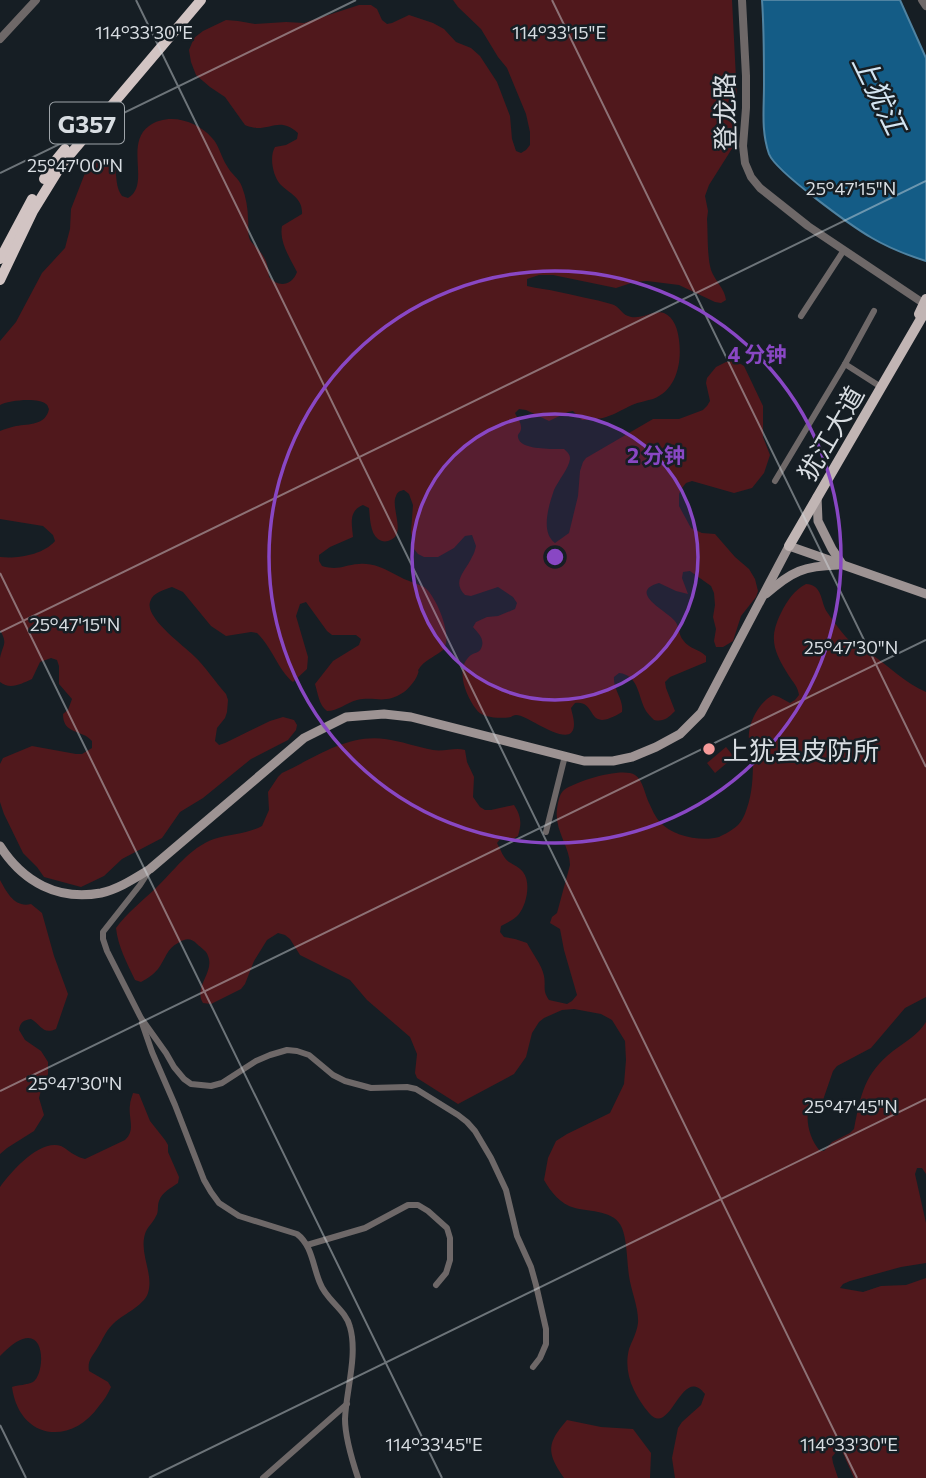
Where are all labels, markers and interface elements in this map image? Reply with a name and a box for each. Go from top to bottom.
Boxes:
text: 114°33'30"E [95,21,193,43]
text: 114°33'15"E [512,21,606,43]
water label: 上犹江 [846,49,915,142]
street label: 登龙路 [708,73,740,151]
road number: G357 [50,103,124,144]
text: 25°47'00"N [27,154,123,176]
text: 25°47'15"N [806,177,896,199]
text: 4 分钟 [728,341,786,366]
street label: 犹江大道 [791,380,869,486]
text: 2 分钟 [627,442,685,467]
centre of rings [543,545,567,569]
text: 25°47'15"N [30,613,120,635]
text: 25°47'30"N [804,636,898,658]
place label: 上犹县皮防所 [723,734,879,765]
marker: 上犹县皮防所 [701,741,717,757]
text: 25°47'30"N [28,1072,122,1094]
text: 25°47'45"N [804,1095,898,1117]
text: 114°33'45"E [385,1433,483,1455]
text: 114°33'30"E [800,1433,898,1455]

